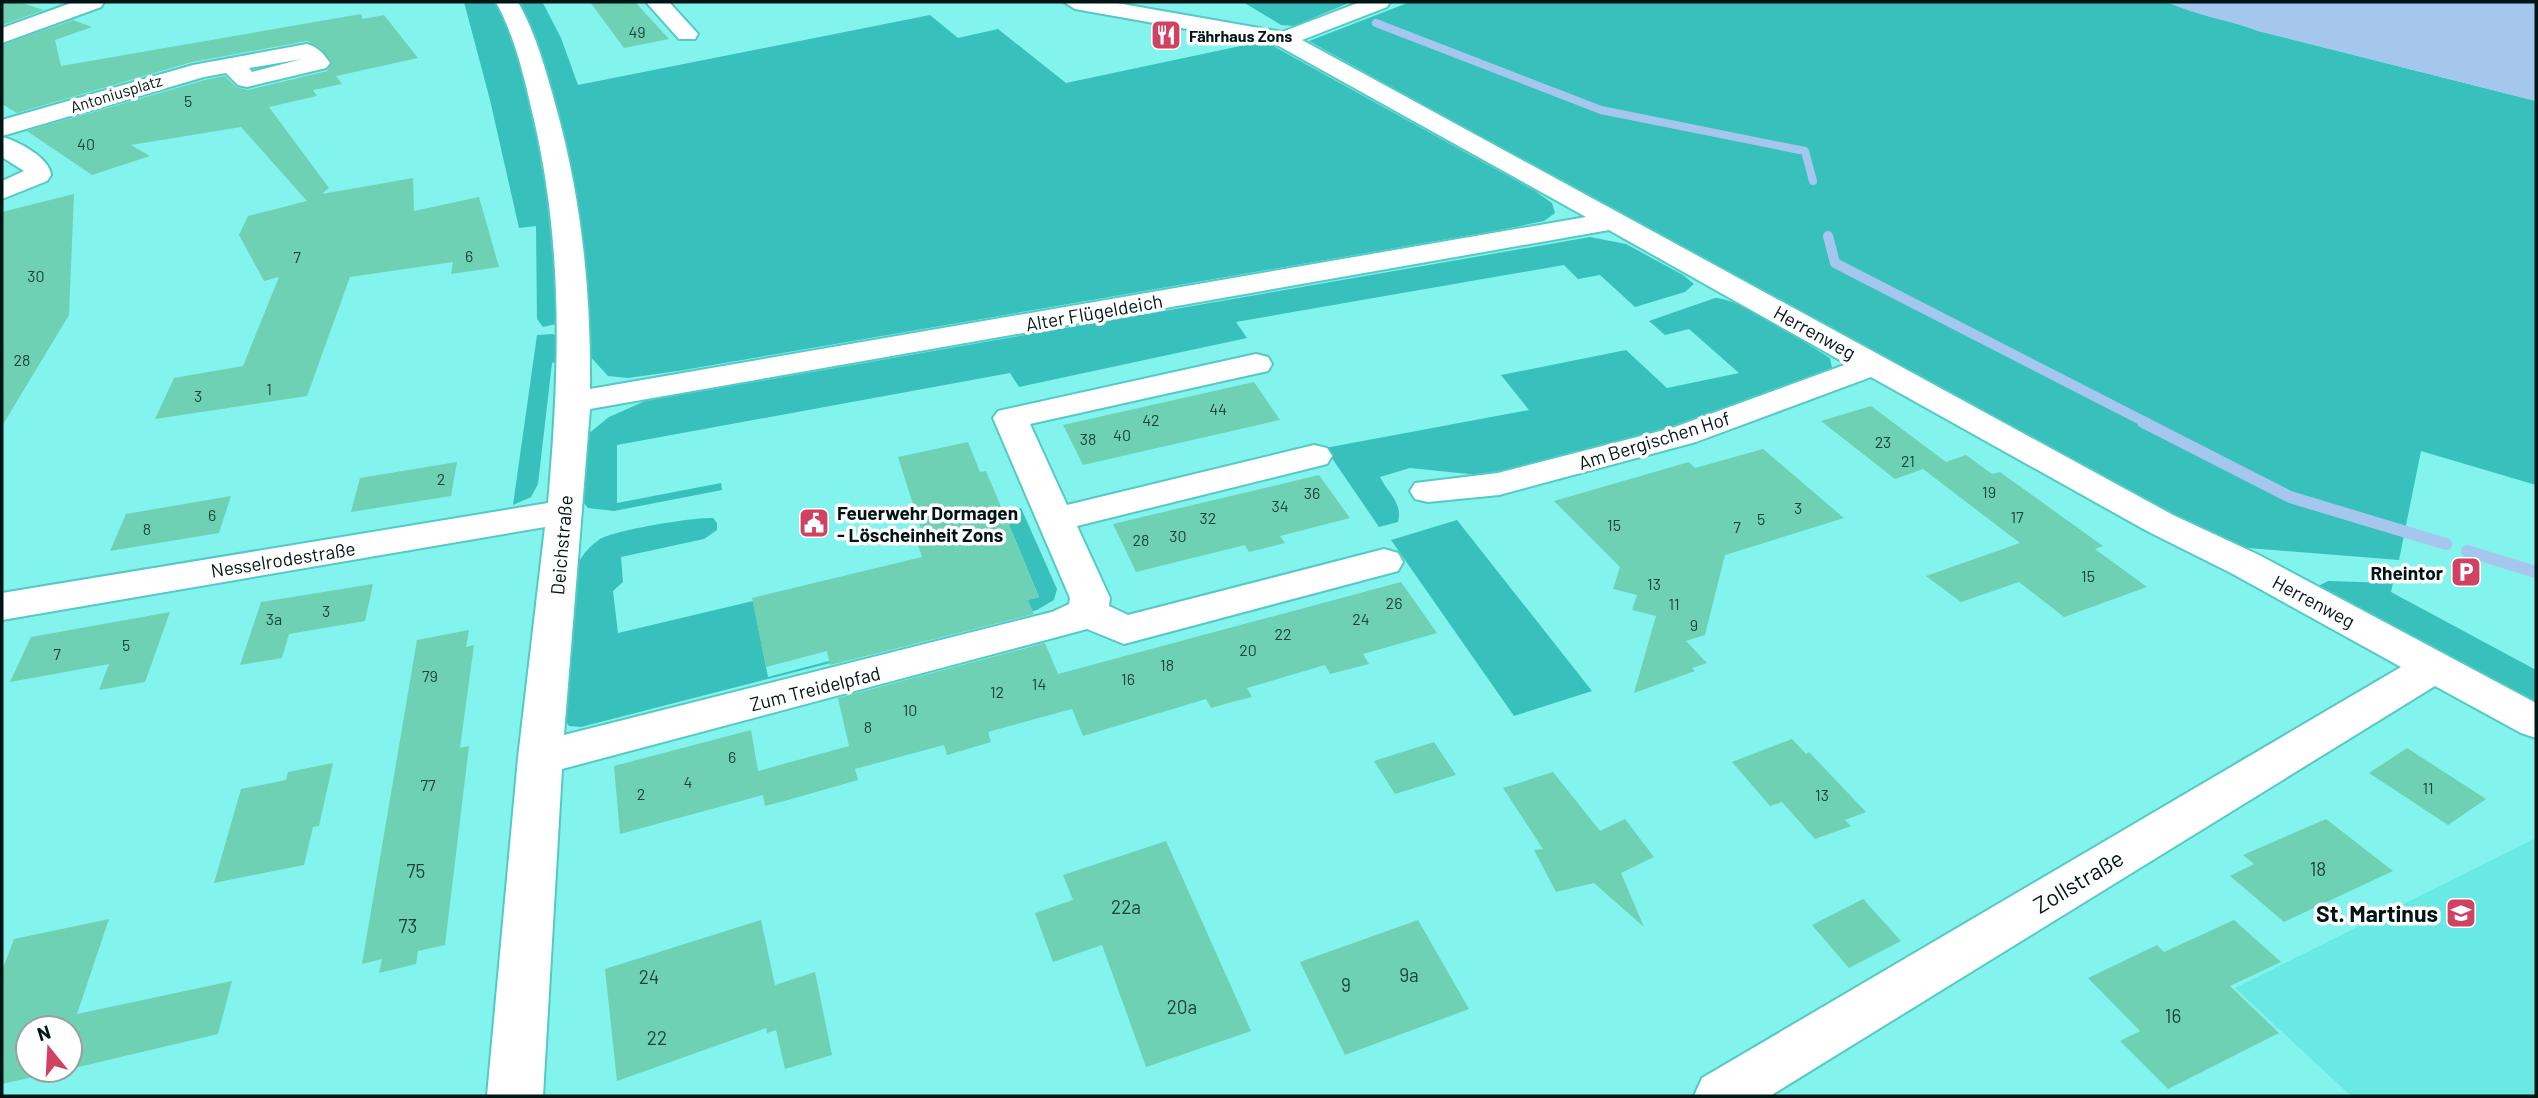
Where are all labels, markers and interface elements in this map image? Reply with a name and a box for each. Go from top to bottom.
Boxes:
restaurant icon: Fährhaus Zons [1149,18,1183,52]
house number: 49 [628,22,646,41]
place label: Fährhaus Zons [1189,26,1292,45]
street label: Antoniusplatz [68,70,164,116]
house number: 5 [184,91,192,110]
house number: 40 [77,134,95,153]
house number: 6 [465,246,473,265]
house number: 7 [293,247,301,266]
house number: 30 [27,266,45,285]
street label: Alter Flügeldeich [1024,289,1164,335]
street label: Herrenweg [1770,300,1860,364]
house number: 28 [14,350,30,369]
house number: 1 [266,379,272,398]
house number: 3 [194,386,202,405]
house number: 44 [1209,399,1227,418]
street label: Am Bergischen Hof [1575,406,1733,474]
house number: 42 [1142,410,1160,429]
house number: 40 [1113,425,1131,444]
house number: 38 [1080,429,1096,448]
house number: 23 [1875,432,1891,451]
house number: 21 [1901,451,1915,470]
house number: 2 [437,469,445,488]
house number: 19 [1982,482,1996,501]
house number: 36 [1304,483,1320,502]
street label: Deichstraße [545,494,577,596]
house number: 34 [1271,496,1289,515]
house number: 3 [1794,498,1802,517]
place label: Feuerwehr Dormagen - Löscheinheit Zons [837,501,1018,546]
house number: 6 [208,505,216,524]
public building icon: Feuerwehr Dormagen - Löscheinheit Zons [797,506,831,540]
house number: 17 [2010,507,2024,526]
house number: 32 [1200,508,1216,527]
house number: 5 [1757,509,1765,528]
house number: 15 [1607,515,1621,534]
house number: 7 [1733,517,1741,536]
house number: 8 [143,519,151,538]
house number: 30 [1169,526,1187,545]
house number: 28 [1133,530,1149,549]
street label: Nesselrodestraße [209,536,357,582]
parking icon: Rheintor [2449,555,2483,589]
place label: Rheintor [2370,561,2444,584]
house number: 15 [2081,566,2095,585]
street label: Herrenweg [2269,570,2359,632]
house number: 13 [1647,574,1661,593]
house number: 26 [1386,593,1402,612]
house number: 11 [1668,594,1680,613]
house number: 3 [322,601,330,620]
house number: 3a [266,609,282,628]
house number: 24 [1352,609,1370,628]
house number: 9 [1690,615,1698,634]
house number: 22 [1274,624,1292,643]
house number: 5 [122,635,130,654]
house number: 20 [1239,640,1257,659]
house number: 7 [53,644,61,663]
house number: 18 [1160,655,1174,674]
street label: Zum Treidelpfad [747,661,883,715]
house number: 79 [422,666,438,685]
house number: 16 [1121,669,1135,688]
house number: 14 [1032,674,1046,693]
house number: 12 [990,682,1004,701]
house number: 10 [903,700,917,719]
house number: 8 [864,717,872,736]
house number: 6 [728,747,736,766]
house number: 4 [684,772,692,791]
house number: 77 [420,775,436,794]
house number: 11 [2422,778,2434,797]
house number: 2 [637,784,645,803]
house number: 13 [1815,785,1829,804]
street label: Zollstraße [2028,843,2128,919]
house number: 18 [2310,857,2326,880]
house number: 75 [407,859,425,882]
house number: 22a [1111,895,1141,918]
school or university icon: St. Martinus [2444,896,2478,930]
place label: St. Martinus [2316,899,2438,927]
house number: 73 [399,914,417,937]
house number: 9a [1399,963,1419,986]
house number: 24 [639,965,659,988]
house number: 9 [1341,973,1351,996]
house number: 20a [1167,995,1197,1018]
house number: 16 [2165,1004,2181,1027]
north arrow [14,1014,84,1084]
text: N [34,1019,53,1045]
house number: 22 [647,1026,667,1049]

